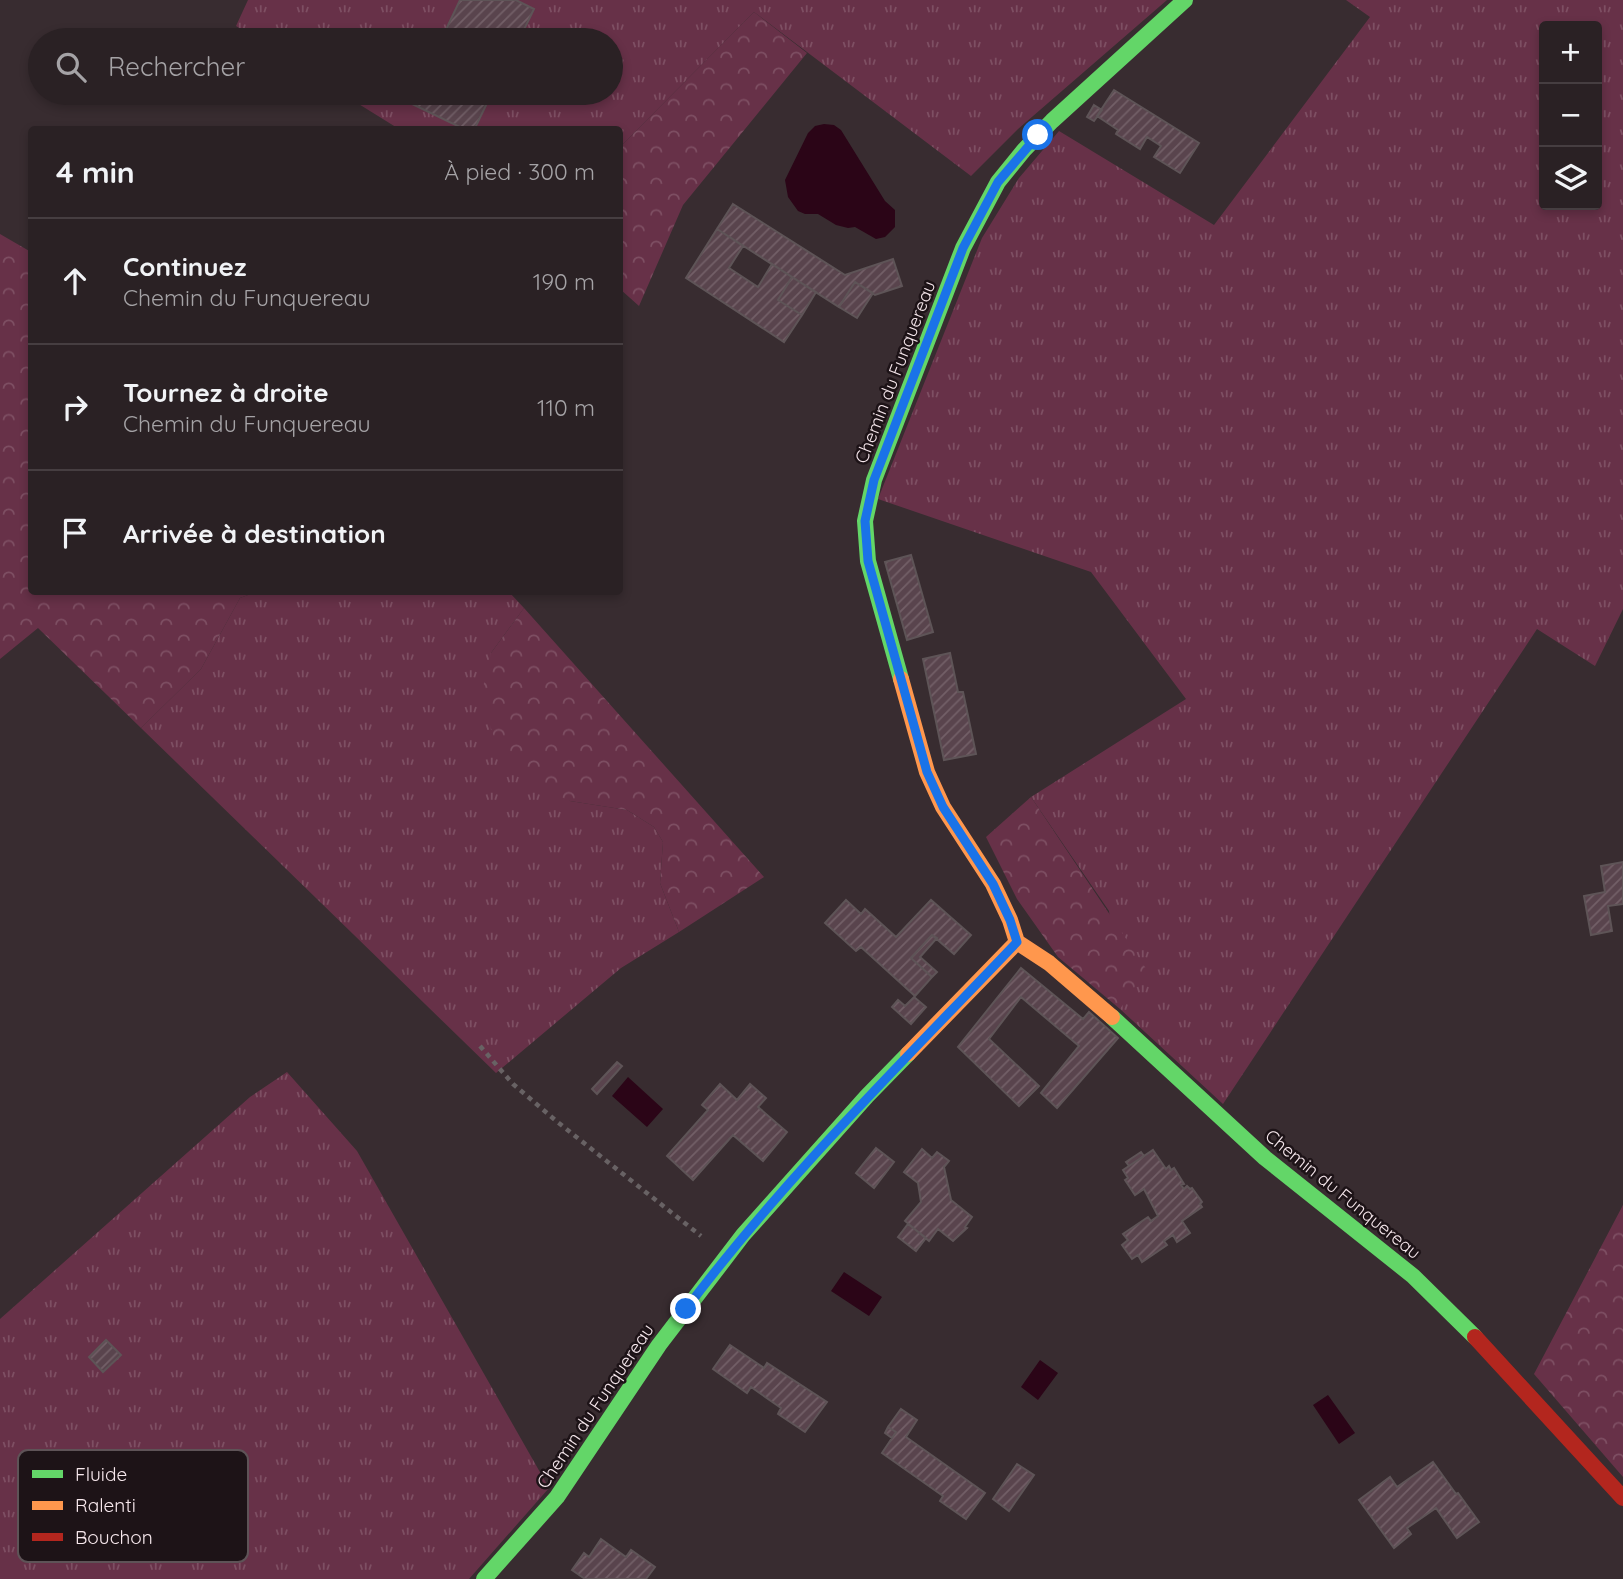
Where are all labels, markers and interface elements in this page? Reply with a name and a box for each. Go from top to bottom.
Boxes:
map controls [1539,21,1602,210]
button: + [1539,21,1602,84]
search box [28,28,623,105]
icon: search [52,48,90,86]
text: Rechercher [108,50,245,83]
button: − [1539,84,1602,147]
route start [1022,119,1053,150]
button: layers [1539,147,1602,210]
text: 4 min [56,153,135,191]
text: À pied · 300 m [444,157,595,186]
text: Continuez [123,250,246,283]
icon: ahead [56,262,94,300]
text: 190 m [533,267,595,296]
street label: Chemin du Funquereau [850,277,940,467]
text: Chemin du Funquereau [123,283,371,312]
text: Tournez à droite [123,376,328,409]
icon: right [56,388,94,426]
text: 110 m [537,393,595,422]
text: Chemin du Funquereau [123,409,371,438]
icon: arrive [56,514,94,552]
text: Arrivée à destination [123,517,386,550]
street label: Chemin du Funquereau [1260,1124,1426,1264]
route end [670,1293,701,1324]
street label: Chemin du Funquereau [531,1319,659,1493]
legend [18,1450,248,1562]
text: Fluide [75,1462,127,1486]
text: Ralenti [75,1493,136,1517]
text: Bouchon [75,1525,153,1549]

